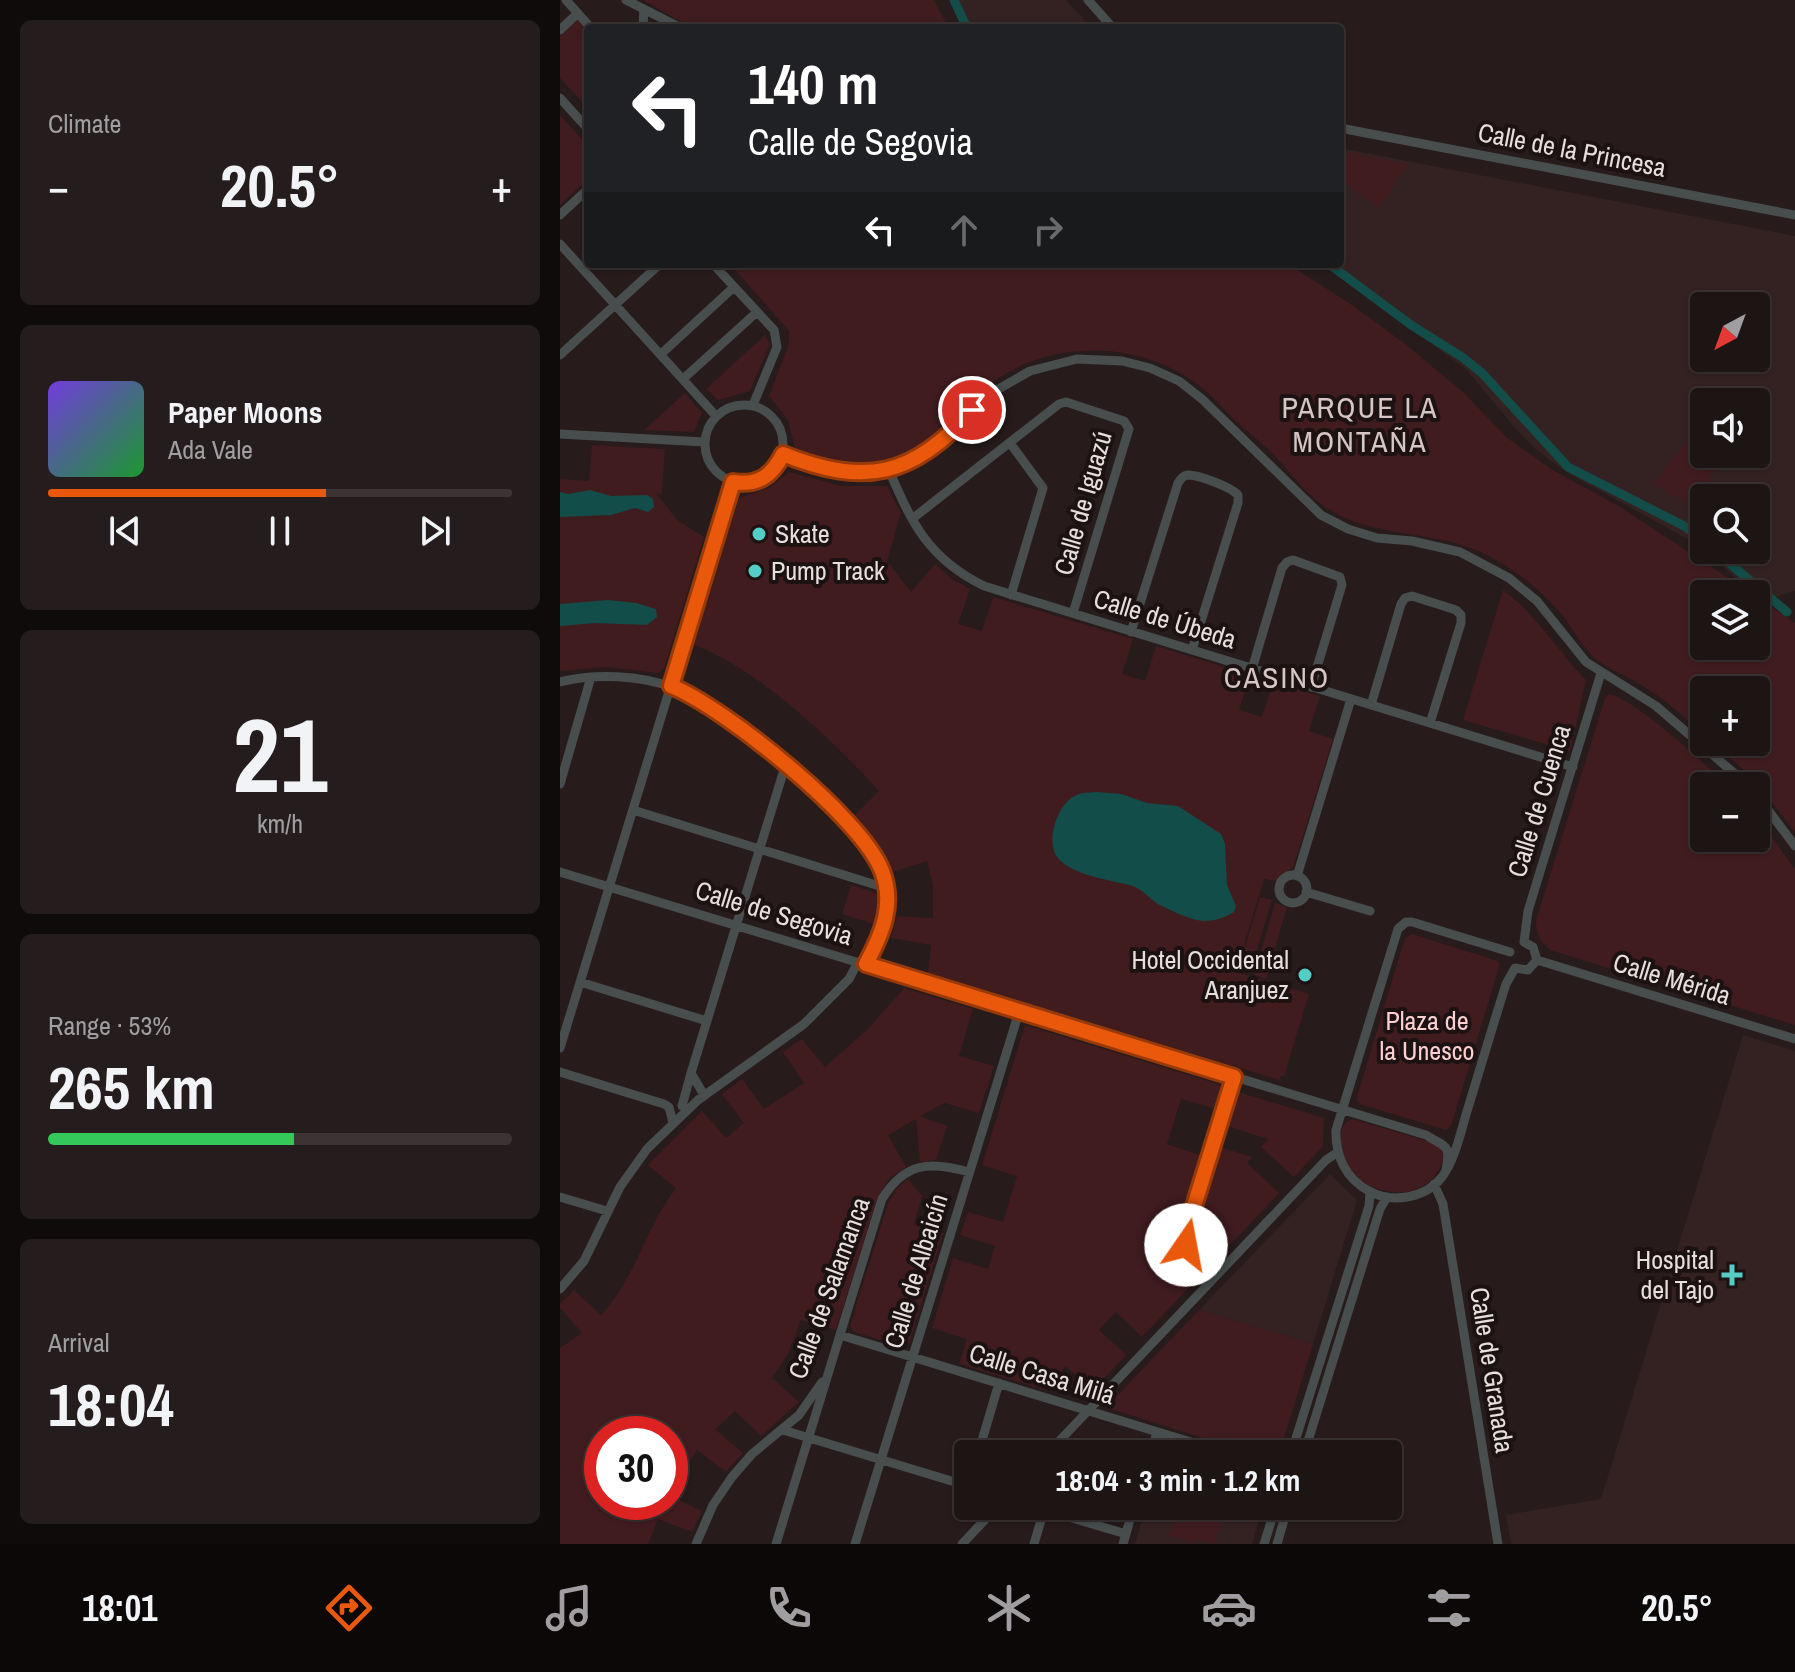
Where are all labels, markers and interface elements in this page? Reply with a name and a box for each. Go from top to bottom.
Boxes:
text: 140 m [748,46,878,121]
icon: left [616,56,720,160]
text: Climate [48,106,121,141]
street label: Calle de la Princesa [1475,114,1669,185]
text: Calle de Segovia [748,118,973,166]
text: 20.5° [220,145,340,226]
text: − [48,156,69,216]
text: + [491,156,512,216]
icon: left [858,208,902,252]
icon: ahead [942,208,986,252]
icon: right [1026,208,1070,252]
north arrow [1690,292,1770,372]
map controls [1690,292,1770,852]
pin [938,376,1006,444]
district label: PARQUE LA MONTAÑA [1281,387,1439,461]
icon: arrive [950,388,994,432]
button: sound [1690,388,1770,468]
text: Paper Moons [168,392,322,432]
street label: Calle de Iguazú [1045,427,1120,579]
text: Ada Vale [168,432,253,467]
button: search [1690,484,1770,564]
icon: previous [103,509,147,553]
icon: pause [258,509,302,553]
icon: next [413,509,457,553]
place label: Skate [775,516,830,551]
marker: Skate [750,525,768,543]
place label: Pump Track [771,553,885,588]
marker: Pump Track [746,562,764,580]
street label: Calle de Úbeda [1090,580,1241,657]
button: layers [1690,580,1770,660]
district label: CASINO [1224,657,1330,697]
button: + [1690,676,1770,756]
text: 21 [233,684,327,824]
street label: Calle de Cuenca [1499,720,1578,881]
button: − [1690,772,1770,852]
text: km/h [257,806,303,841]
street label: Calle de Segovia [691,872,857,953]
place label: Hotel Occidental Aranjuez [1131,942,1289,1007]
street label: Calle Mérida [1609,944,1735,1013]
marker: Hotel Occidental Aranjuez [1296,966,1314,984]
park label: Plaza de la Unesco [1380,1003,1474,1068]
text: Range · 53% [48,1008,171,1043]
text: 265 km [48,1047,215,1128]
street label: Calle de Albaicín [875,1189,956,1352]
street label: Calle de Salamanca [779,1192,878,1383]
position arrow [1144,1203,1228,1287]
place label: Hospital del Tajo [1636,1242,1714,1307]
marker: Hospital del Tajo [1721,1264,1743,1286]
street label: Calle de Granada [1462,1285,1523,1455]
text: Arrival [48,1325,110,1360]
street label: Calle Casa Milá [965,1335,1119,1412]
text: 18:04 [48,1364,174,1445]
speed limit sign: 30 [584,1416,688,1520]
text: 18:04 · 3 min · 1.2 km [1056,1460,1300,1500]
icon: directions [321,1580,377,1636]
icon: music [541,1580,597,1636]
icon: phone [761,1580,817,1636]
icon: climate [981,1580,1037,1636]
icon: car [1201,1580,1257,1636]
icon: filters [1421,1580,1477,1636]
text: 18:01 [82,1584,157,1632]
text: 20.5° [1641,1584,1713,1632]

